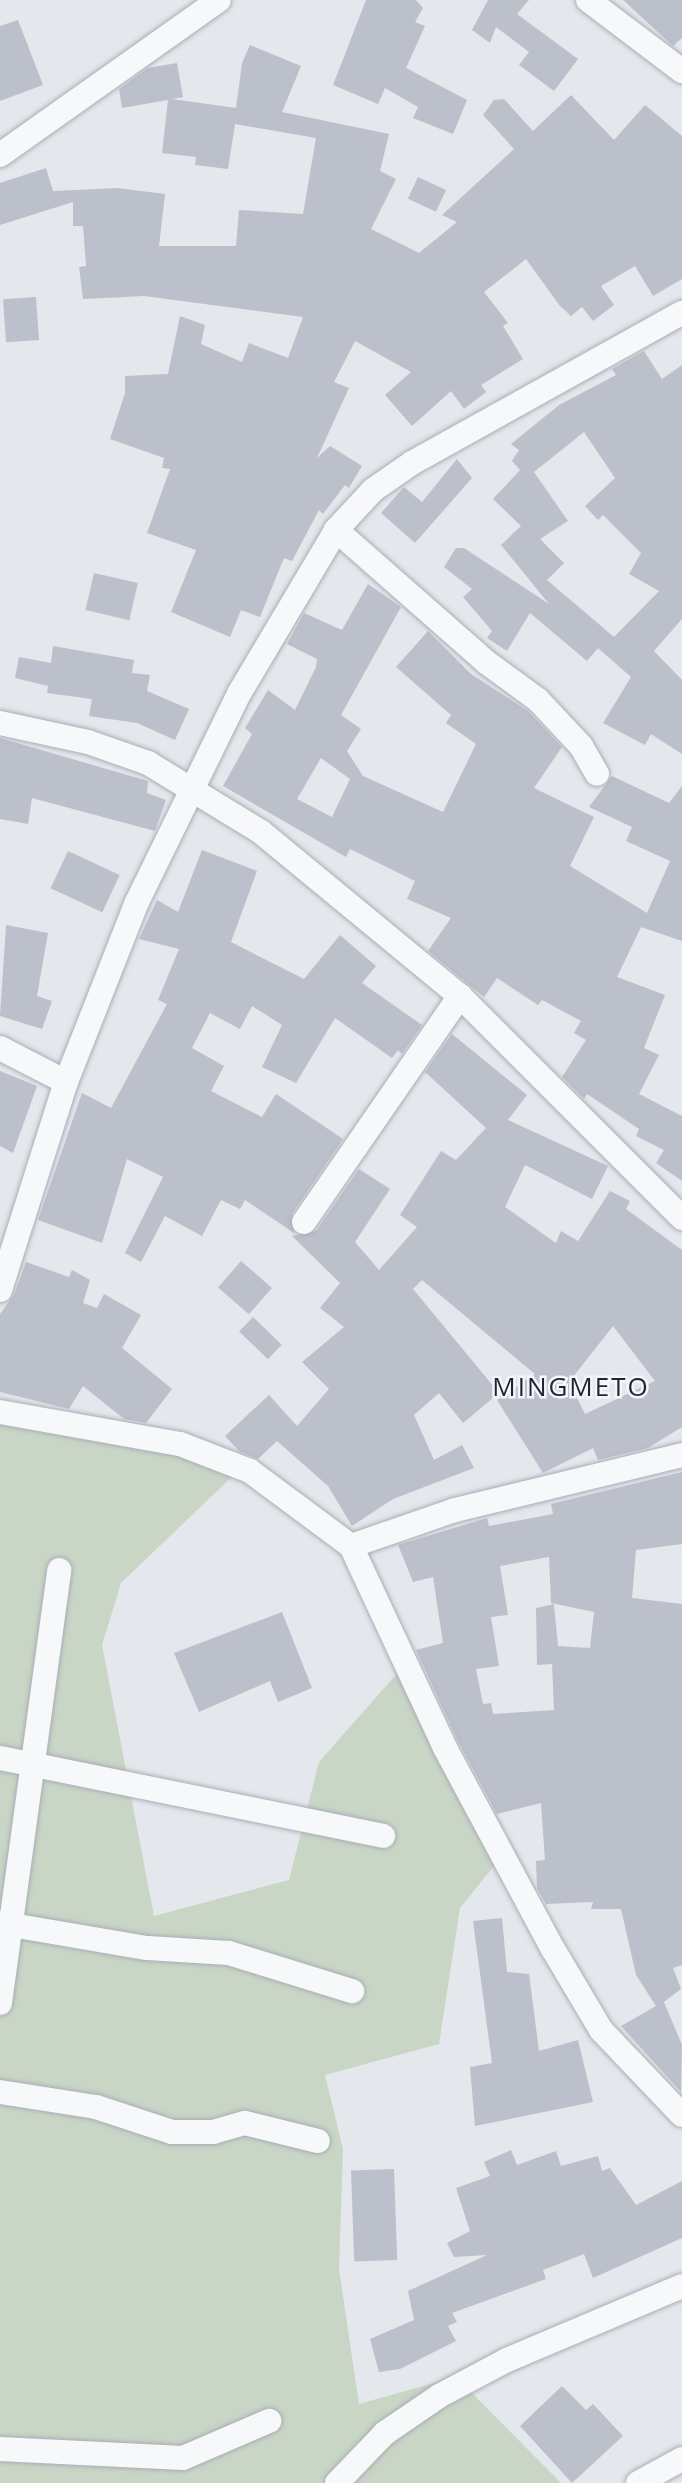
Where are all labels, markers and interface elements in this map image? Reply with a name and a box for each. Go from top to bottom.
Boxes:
district label: MINGMETO [493,1371,649,1403]

